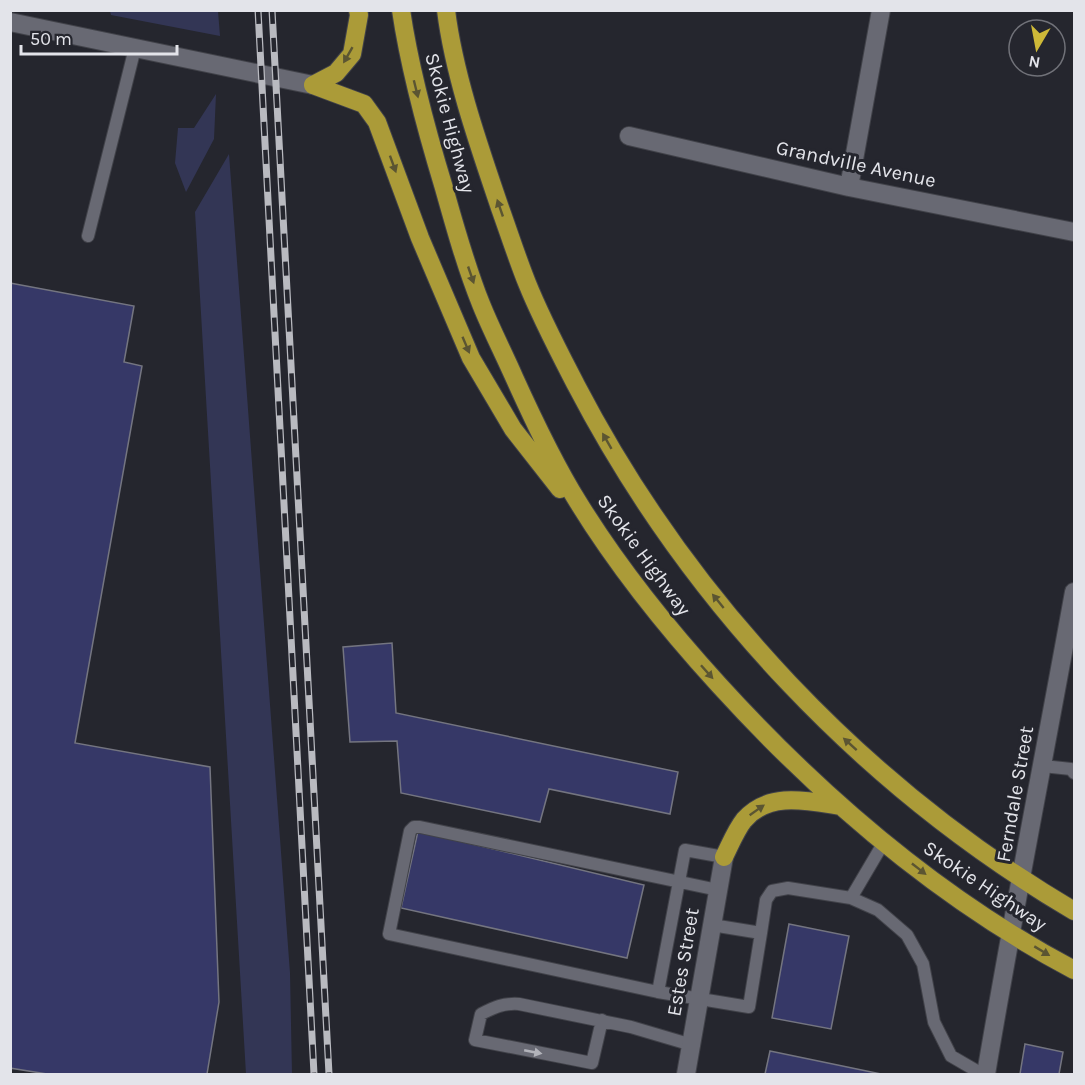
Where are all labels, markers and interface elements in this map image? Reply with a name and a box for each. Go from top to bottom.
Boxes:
scale bar [21,18,177,56]
north arrow [1007,18,1067,78]
text: 50 m [30,28,72,50]
one-way arrow [343,47,354,64]
street label: Skokie Highway [420,50,480,196]
text: N [1027,52,1042,73]
one-way arrow [411,79,421,98]
street label: Grandville Avenue [774,136,938,192]
one-way arrow [388,155,398,173]
one-way arrow [495,199,505,217]
one-way arrow [467,266,477,284]
one-way arrow [462,336,471,354]
one-way arrow [602,432,612,449]
street label: Skokie Highway [592,490,696,620]
one-way arrow [711,593,724,609]
one-way arrow [700,664,714,679]
street label: Ferndale Street [992,724,1038,864]
one-way arrow [843,737,858,751]
one-way arrow [749,804,765,816]
street label: Skokie Highway [919,836,1051,936]
one-way arrow [911,862,927,875]
street label: Estes Street [662,906,704,1018]
one-way arrow [1034,946,1050,957]
one-way arrow [524,1048,543,1057]

